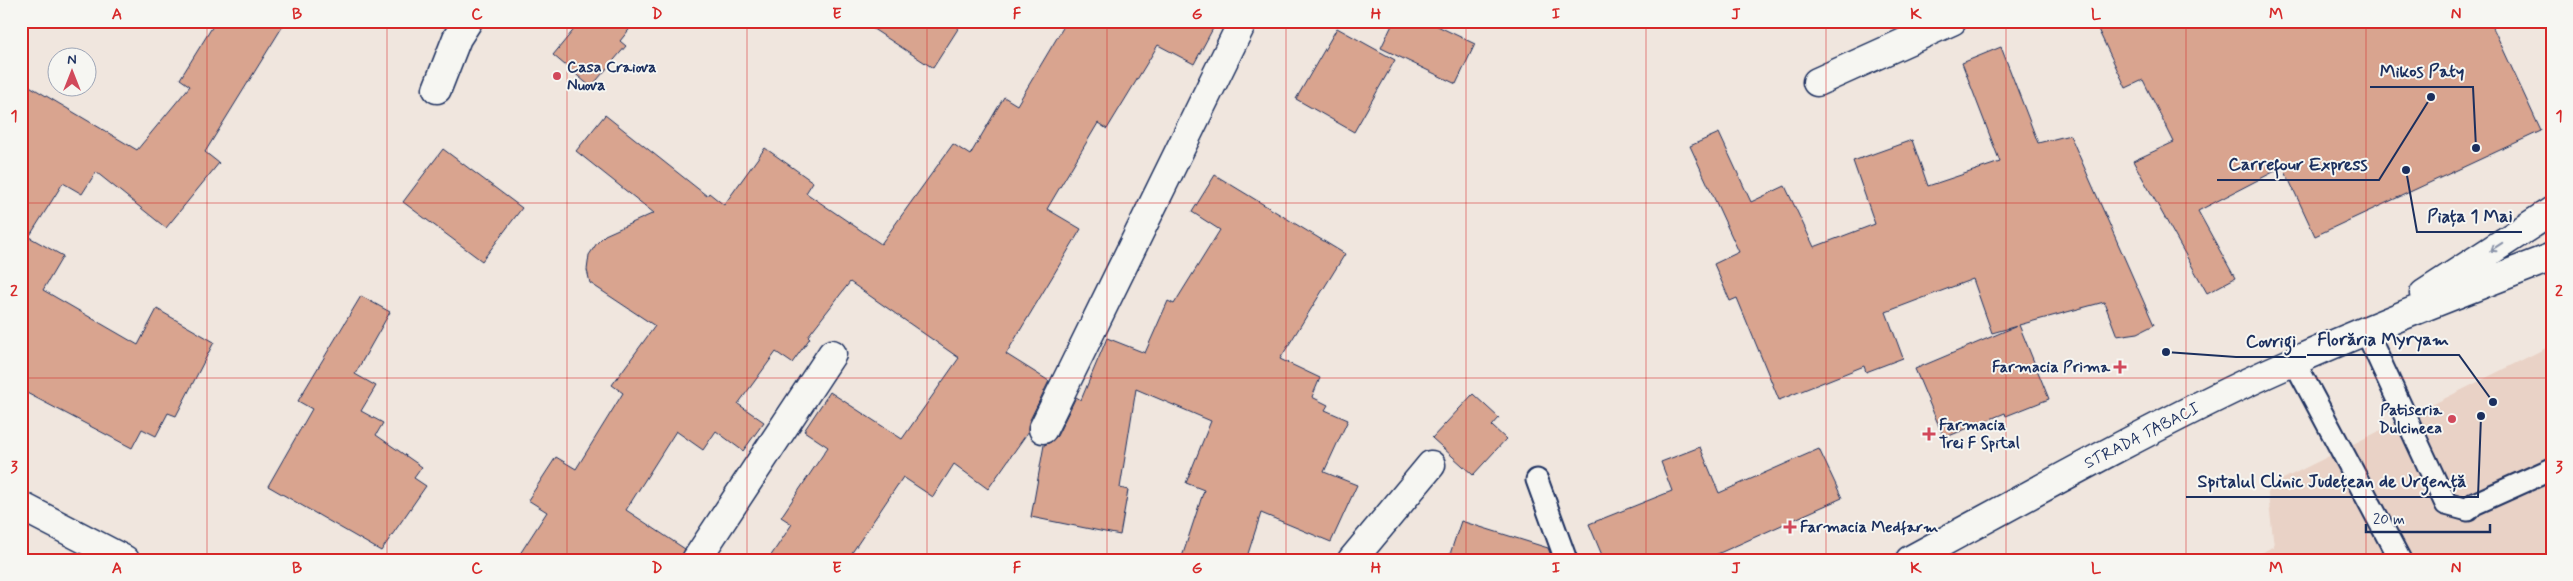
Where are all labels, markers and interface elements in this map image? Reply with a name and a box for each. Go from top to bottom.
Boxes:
text: A [112,4,122,25]
text: B [292,4,302,25]
text: C [471,4,483,25]
text: D [651,4,663,25]
text: E [832,4,842,25]
text: F [1013,4,1022,25]
text: G [1192,4,1203,25]
text: H [1371,4,1382,25]
text: I [1552,4,1561,25]
text: J [1731,4,1741,25]
text: K [1910,4,1922,25]
text: L [2091,4,2102,25]
text: M [2269,4,2283,25]
text: N [2451,4,2461,25]
north arrow [48,48,98,98]
text: N [67,51,77,69]
callout: Mikos Paty [2370,54,2473,87]
place label: Casa Craiova Nuova [567,57,656,96]
text: Mikos Paty [2380,60,2464,84]
marker: Casa Craiova Nuova [551,70,563,82]
text: 1 [10,106,18,127]
text: 1 [2555,106,2563,127]
callout: Carrefour Express [2217,147,2379,180]
text: Carrefour Express [2228,153,2368,179]
callout: Piața 1 Mai [2417,199,2522,232]
text: Piața 1 Mai [2427,205,2513,229]
one-way arrow [2490,242,2504,252]
text: 2 [10,281,18,302]
text: 2 [2555,281,2563,302]
callout: Florăria Myryam [2307,322,2459,355]
callout: Covrigi [2236,324,2306,357]
text: Florăria Myryam [2317,328,2449,352]
text: Covrigi [2246,330,2296,356]
place label: Farmacia Prima [1992,357,2110,378]
marker: Farmacia Prima [2114,361,2126,373]
street label: STRADA TABACI [2081,398,2203,474]
place label: Patiseria Dulcineea [2379,400,2442,439]
marker: Patiseria Dulcineea [2446,413,2458,425]
place label: Farmacia Trei F Spital [1939,415,2020,454]
marker: Farmacia Trei F Spital [1923,428,1935,440]
text: 3 [10,457,18,478]
text: 3 [2555,457,2563,478]
callout: Spitalul Clinic Județean de Urgență [2186,464,2478,497]
text: Spitalul Clinic Județean de Urgență [2197,470,2467,496]
scale bar [2366,501,2489,533]
text: 20 m [2373,510,2405,530]
place label: Farmacia Medfarm [1800,517,1938,538]
marker: Farmacia Medfarm [1784,521,1796,533]
text: A [112,558,122,579]
text: B [292,558,302,579]
text: C [471,558,483,579]
text: D [651,558,663,579]
text: E [832,558,842,579]
text: F [1013,558,1022,579]
text: G [1192,558,1203,579]
text: H [1371,558,1382,579]
text: I [1552,558,1561,579]
text: J [1731,558,1741,579]
text: K [1910,558,1922,579]
text: L [2091,558,2102,579]
text: M [2269,558,2283,579]
text: N [2451,558,2461,579]

